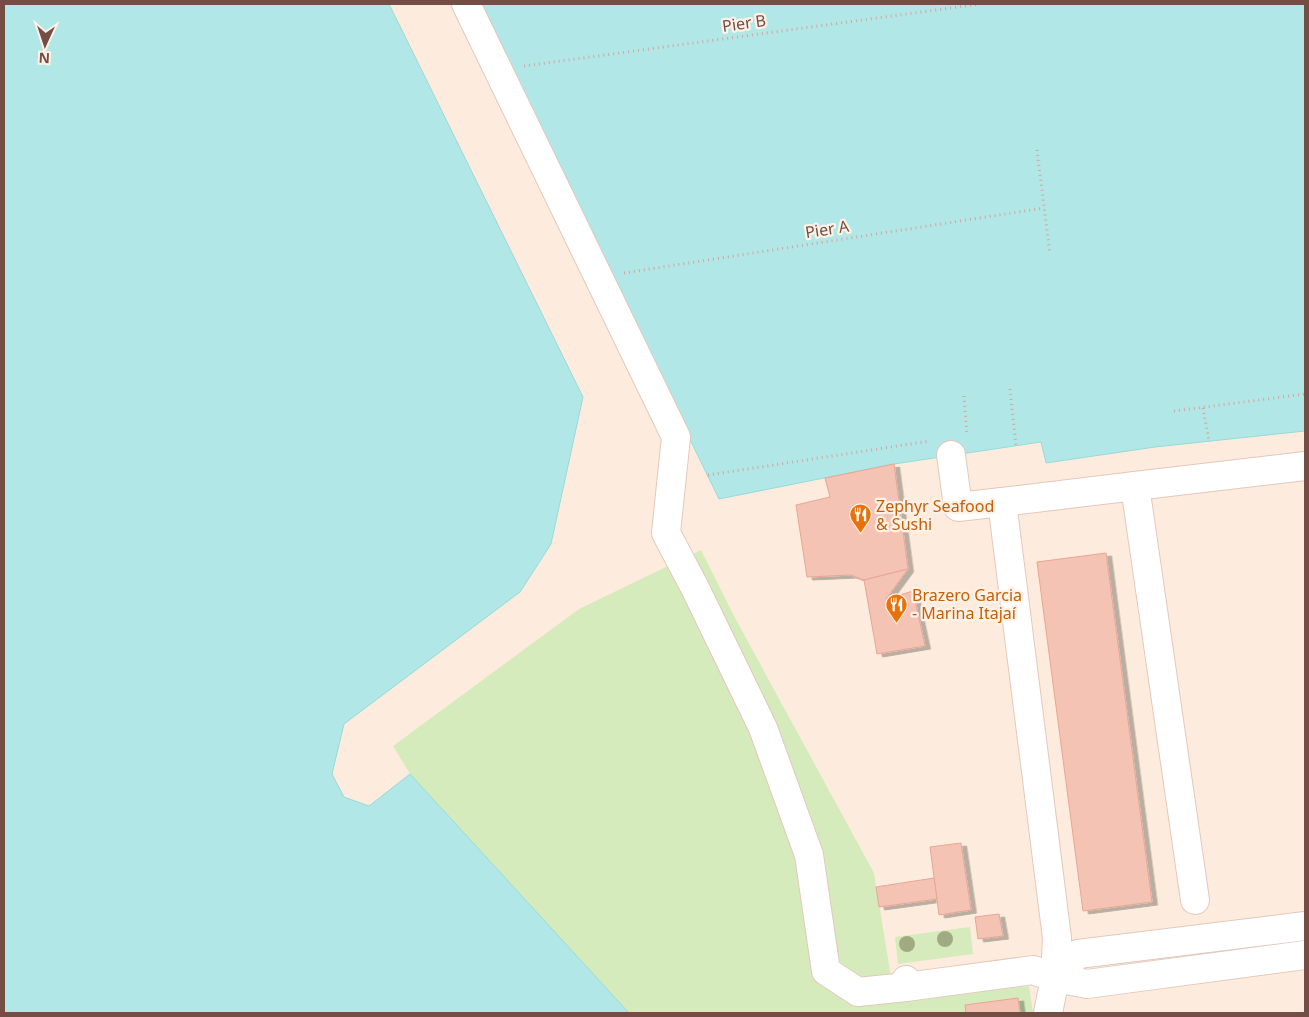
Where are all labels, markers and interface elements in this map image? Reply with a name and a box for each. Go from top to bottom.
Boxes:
street label: Pier B [721,9,767,37]
north arrow [20,20,70,70]
text: N [38,49,50,68]
street label: Pier A [804,215,851,243]
place label: Zephyr Seafood & Sushi [876,495,994,535]
restaurant icon: Zephyr Seafood & Sushi [848,503,872,534]
place label: Brazero Garcia - Marina Itajaí [912,584,1022,624]
restaurant icon: Brazero Garcia - Marina Itajaí [884,592,908,623]

